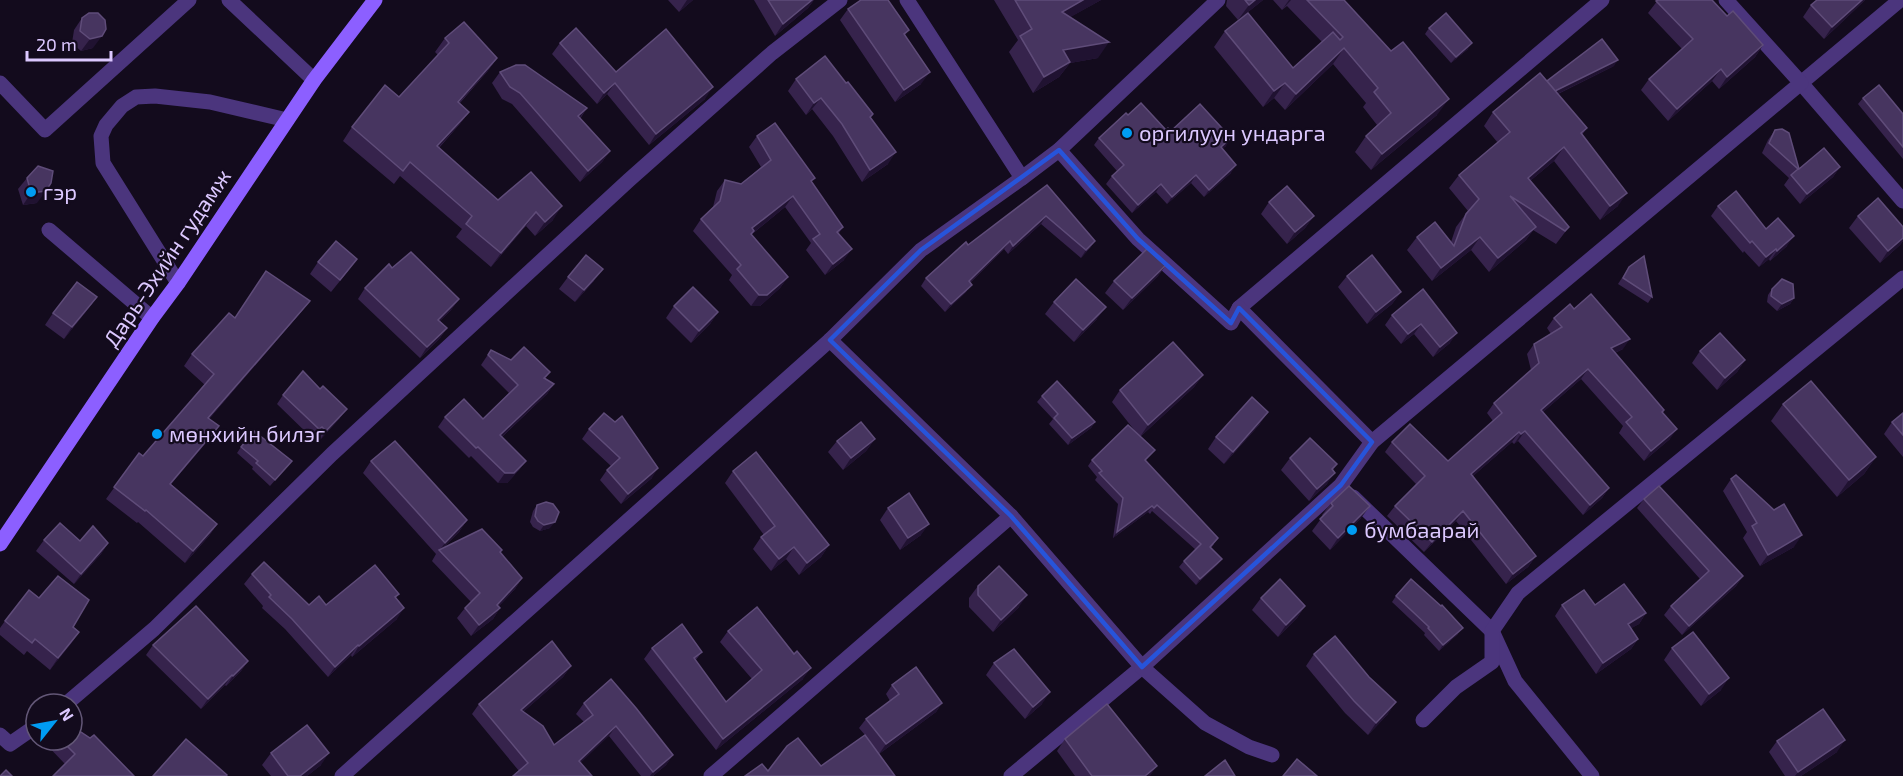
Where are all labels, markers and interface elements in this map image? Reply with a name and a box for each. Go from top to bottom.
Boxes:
scale bar [27,24,111,62]
text: 20 m [36,33,77,55]
place label: оргилуун ундарга [1139,119,1326,146]
marker: оргилуун ундарга [1120,126,1134,140]
street label: Дарь-Эхийн гудамж [97,164,236,352]
place label: гэр [43,178,77,204]
marker: гэр [24,185,38,199]
place label: мөнхийн билэг [169,420,325,446]
marker: мөнхийн билэг [150,427,164,441]
place label: бумбаарай [1364,516,1479,543]
marker: бумбаарай [1345,523,1359,537]
north arrow [24,692,84,752]
text: N [56,704,78,724]

